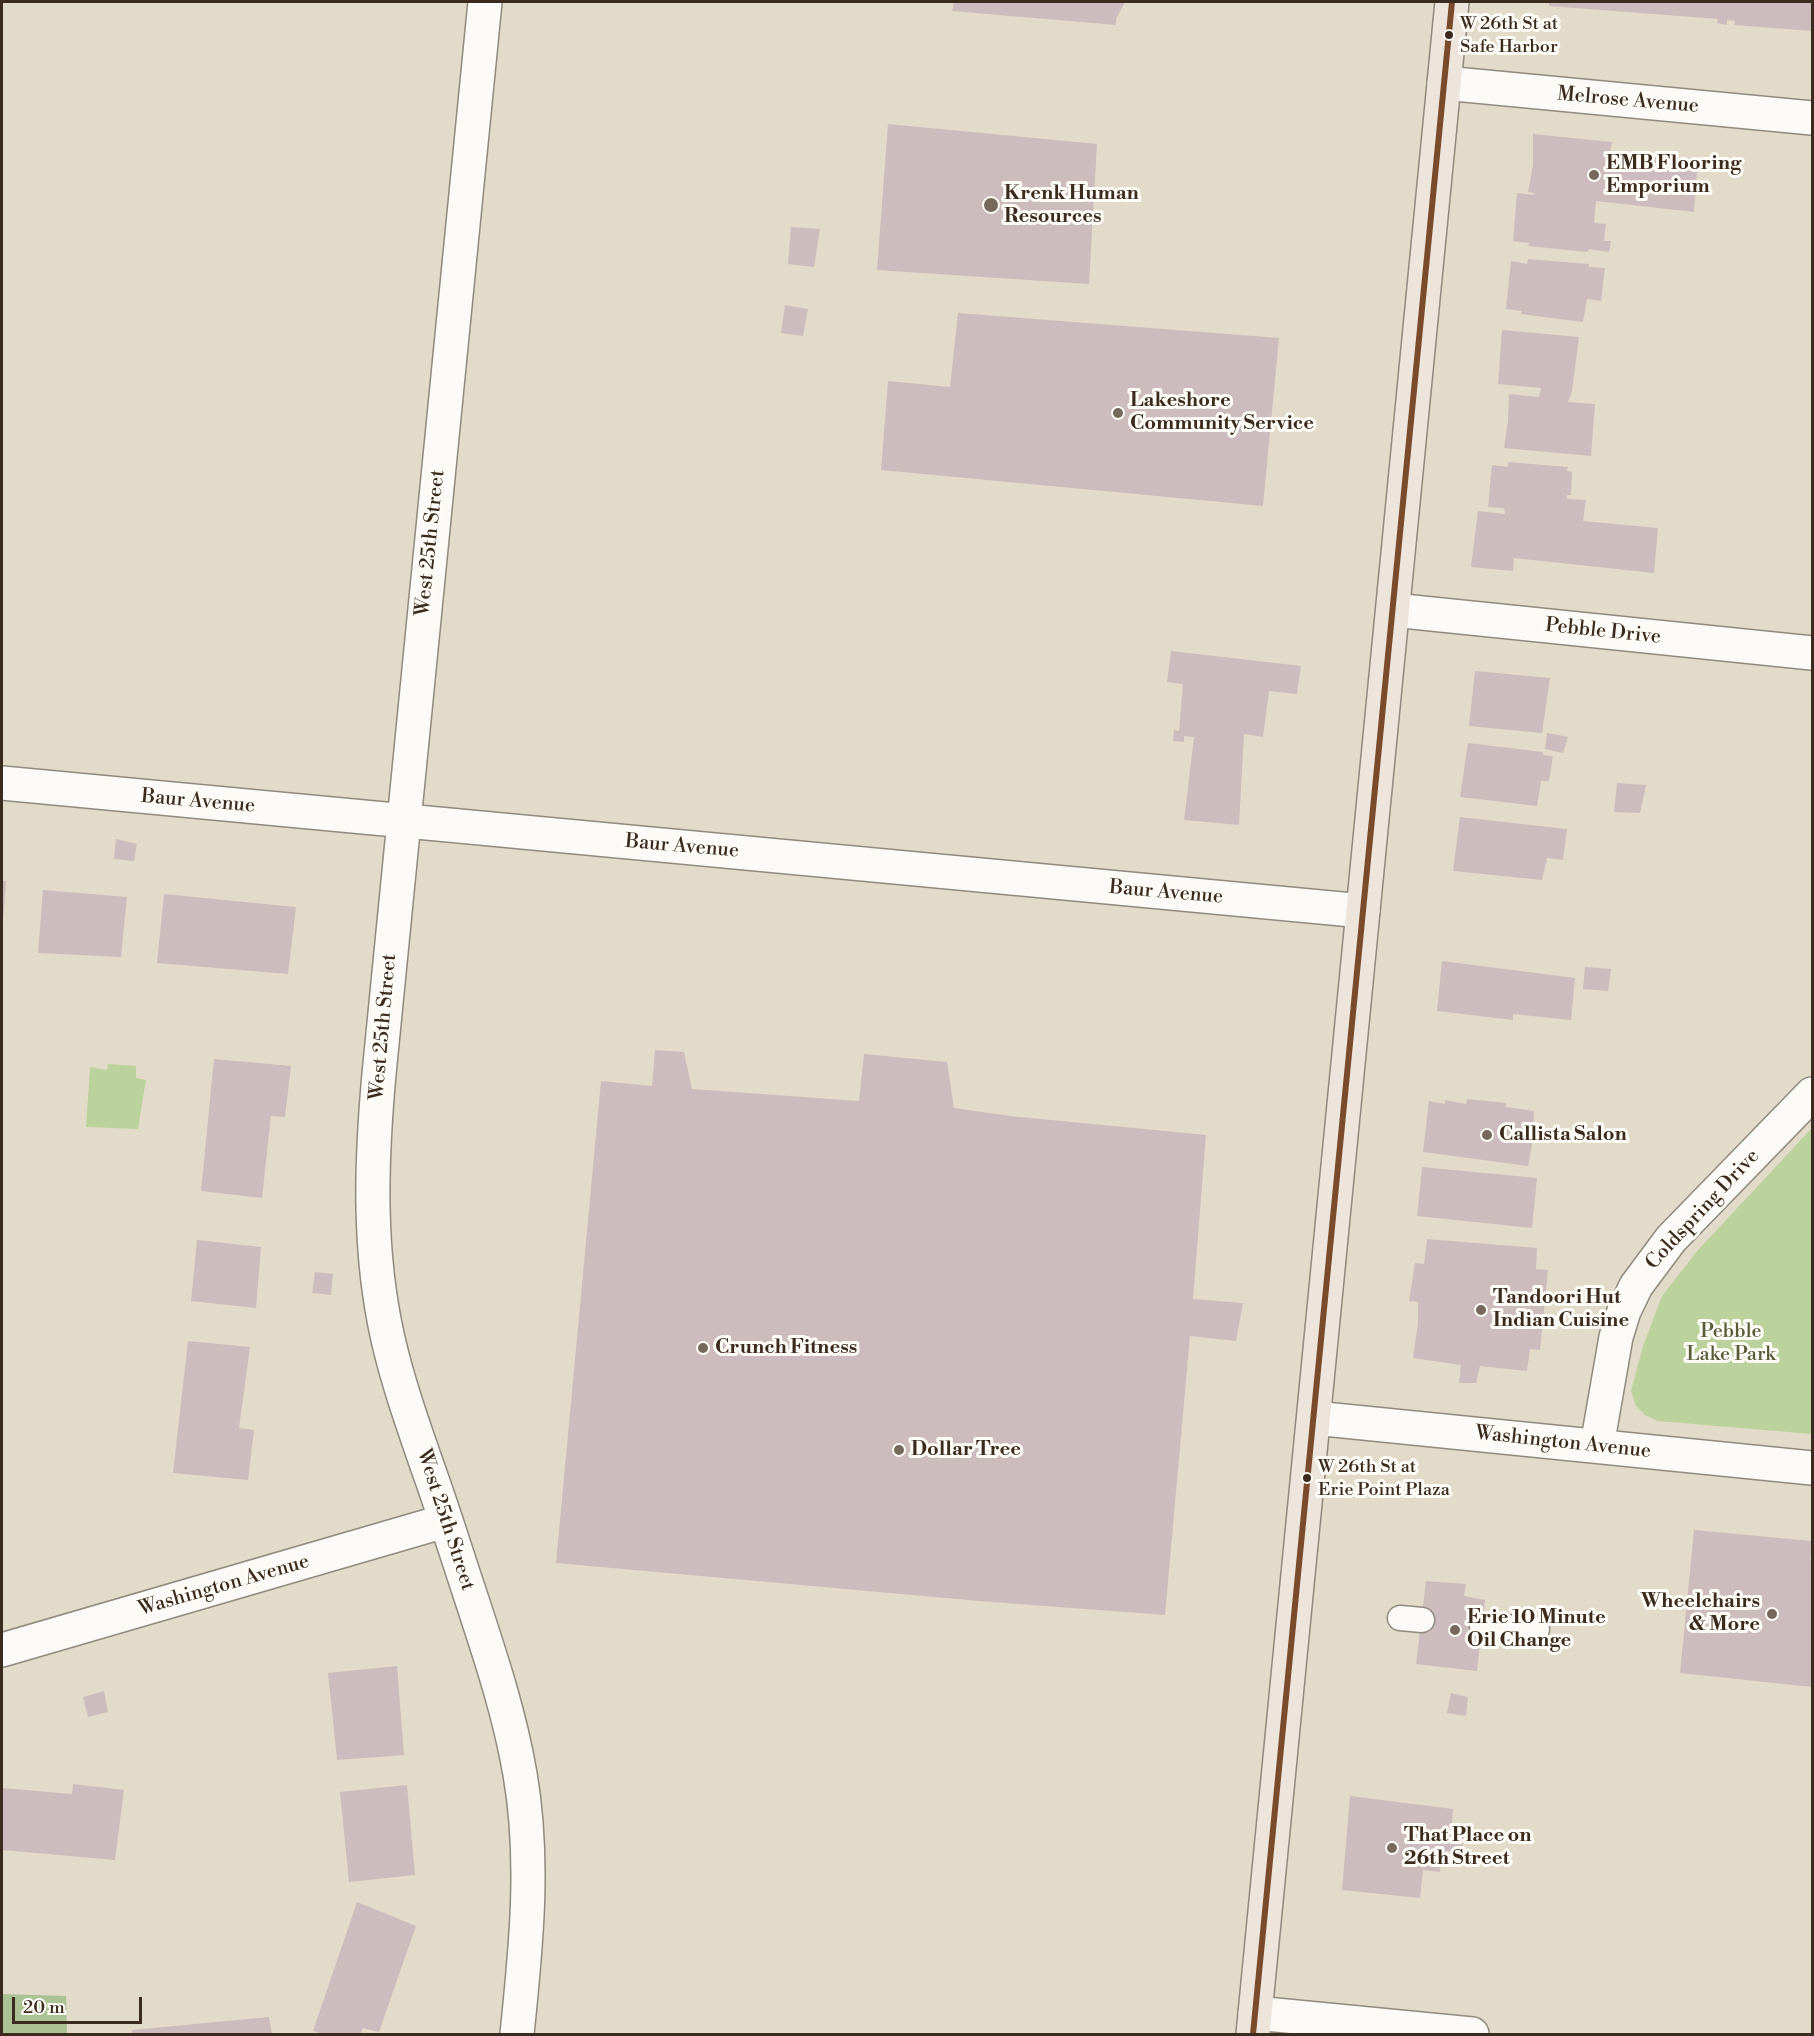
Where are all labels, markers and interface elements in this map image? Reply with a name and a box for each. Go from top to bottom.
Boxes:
place label: W 26th St at Safe Harbor [1460,14,1558,57]
marker: W 26th St at Safe Harbor [1443,29,1455,41]
street label: Melrose Avenue [1556,83,1700,119]
place label: EMB Flooring Emporium [1606,152,1741,199]
marker: EMB Flooring Emporium [1587,168,1601,182]
place label: Krenk Human Resources [1004,182,1139,229]
marker: Krenk Human Resources [982,196,1000,214]
place label: Lakeshore Community Service [1130,389,1314,436]
marker: Lakeshore Community Service [1111,406,1125,420]
street label: West 25th Street [411,469,451,617]
street label: Pebble Drive [1544,614,1662,650]
street label: Baur Avenue [140,785,256,819]
street label: Baur Avenue [624,830,740,864]
street label: Baur Avenue [1108,876,1224,910]
street label: West 25th Street [366,953,402,1101]
place label: Callista Salon [1499,1123,1627,1147]
marker: Callista Salon [1480,1128,1494,1142]
street label: Coldspring Drive [1641,1145,1765,1275]
place label: Tandoori Hut Indian Cuisine [1493,1286,1629,1333]
marker: Tandoori Hut Indian Cuisine [1474,1303,1488,1317]
park label: Pebble Lake Park [1686,1320,1776,1367]
place label: Crunch Fitness [715,1336,857,1360]
marker: Crunch Fitness [696,1341,710,1355]
street label: Washington Avenue [1474,1422,1652,1464]
place label: Dollar Tree [911,1438,1021,1462]
marker: Dollar Tree [892,1443,906,1457]
street label: West 25th Street [411,1446,479,1594]
place label: W 26th St at Erie Point Plaza [1318,1457,1450,1500]
marker: W 26th St at Erie Point Plaza [1301,1472,1313,1484]
street label: Washington Avenue [136,1550,312,1622]
place label: Wheelchairs & More [1641,1590,1760,1637]
place label: Erie 10 Minute Oil Change [1467,1606,1606,1653]
marker: Wheelchairs & More [1765,1607,1779,1621]
marker: Erie 10 Minute Oil Change [1448,1623,1462,1637]
place label: That Place on 26th Street [1404,1824,1531,1871]
marker: That Place on 26th Street [1385,1841,1399,1855]
scale bar [15,1985,146,2023]
text: 20 m [23,1996,65,2019]

